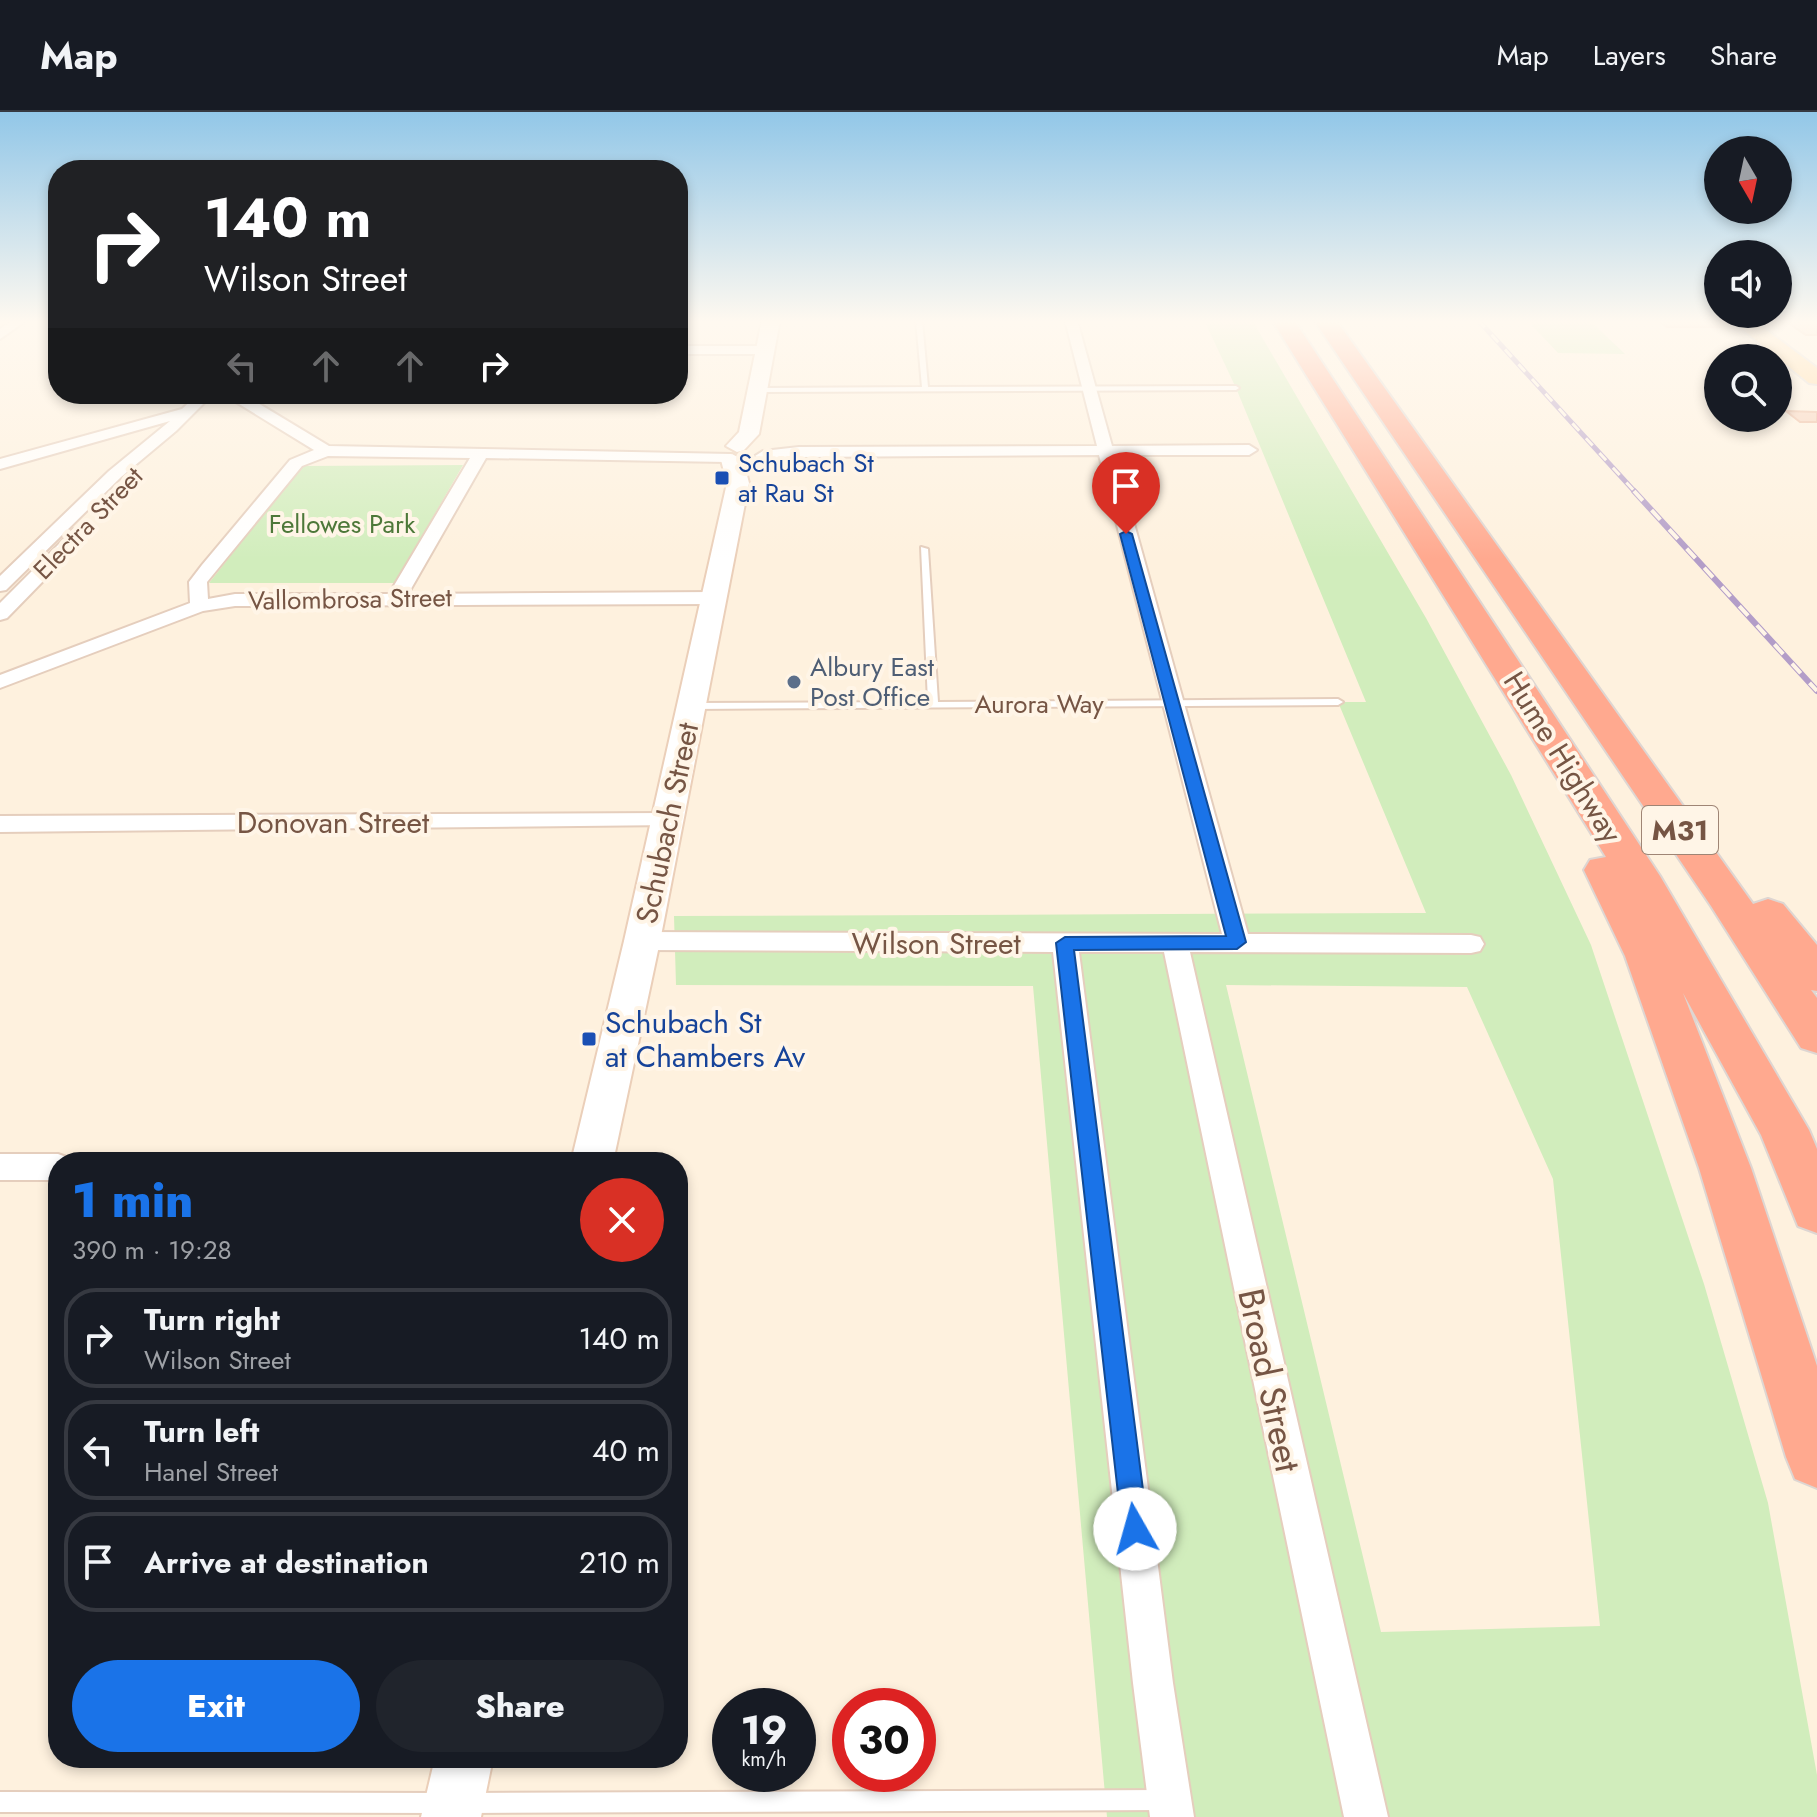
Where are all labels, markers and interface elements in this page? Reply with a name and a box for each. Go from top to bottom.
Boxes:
text: Map [40,28,118,83]
text: Map [1497,35,1549,76]
text: Layers [1593,35,1666,76]
text: Share [1710,35,1777,76]
north arrow [1704,136,1792,224]
map controls [1704,136,1792,432]
text: 140 m [204,177,371,258]
icon: right [72,192,176,296]
button: sound [1704,240,1792,328]
text: Wilson Street [204,252,407,304]
icon: left [220,344,264,388]
icon: ahead [304,344,348,388]
icon: ahead [388,344,432,388]
icon: right [472,344,516,388]
button: search [1704,344,1792,432]
place label: Schubach St at Rau St [738,444,874,512]
pin [1092,452,1160,534]
street label: Electra Street [24,458,152,588]
icon: arrive [1104,464,1148,508]
marker: Schubach St at Rau St [713,469,731,487]
park label: Fellowes Park [269,505,416,543]
street label: Vallombrosa Street [248,578,453,620]
place label: Albury East Post Office [810,648,935,716]
street label: Hume Highway [1493,663,1633,852]
marker: Albury East Post Office [785,673,803,691]
street label: Aurora Way [974,685,1104,723]
street label: Schubach Street [625,718,709,927]
street label: Donovan Street [237,801,430,844]
road number: M31 [1642,806,1718,854]
street label: Wilson Street [851,922,1021,965]
place label: Schubach St at Chambers Av [605,1001,806,1078]
marker: Schubach St at Chambers Av [580,1030,598,1048]
text: 1 min [72,1166,193,1235]
button: close [580,1178,664,1262]
text: 390 m · 19:28 [72,1231,232,1269]
street label: Broad Street [1225,1284,1315,1477]
text: Turn right [144,1298,280,1341]
icon: right [76,1316,120,1360]
text: 140 m [579,1317,660,1360]
text: Wilson Street [144,1341,291,1379]
text: Turn left [144,1410,259,1453]
icon: left [76,1428,120,1472]
text: 40 m [592,1429,660,1472]
text: Hanel Street [144,1453,278,1491]
position arrow [1093,1487,1177,1571]
icon: arrive [76,1540,120,1584]
text: Arrive at destination [144,1541,429,1584]
text: 210 m [579,1541,660,1584]
button: Exit [72,1660,360,1752]
button: Share [376,1660,664,1752]
speed limit sign: 30 [832,1688,936,1792]
text: 19 [740,1701,788,1759]
text: km/h [741,1745,787,1774]

